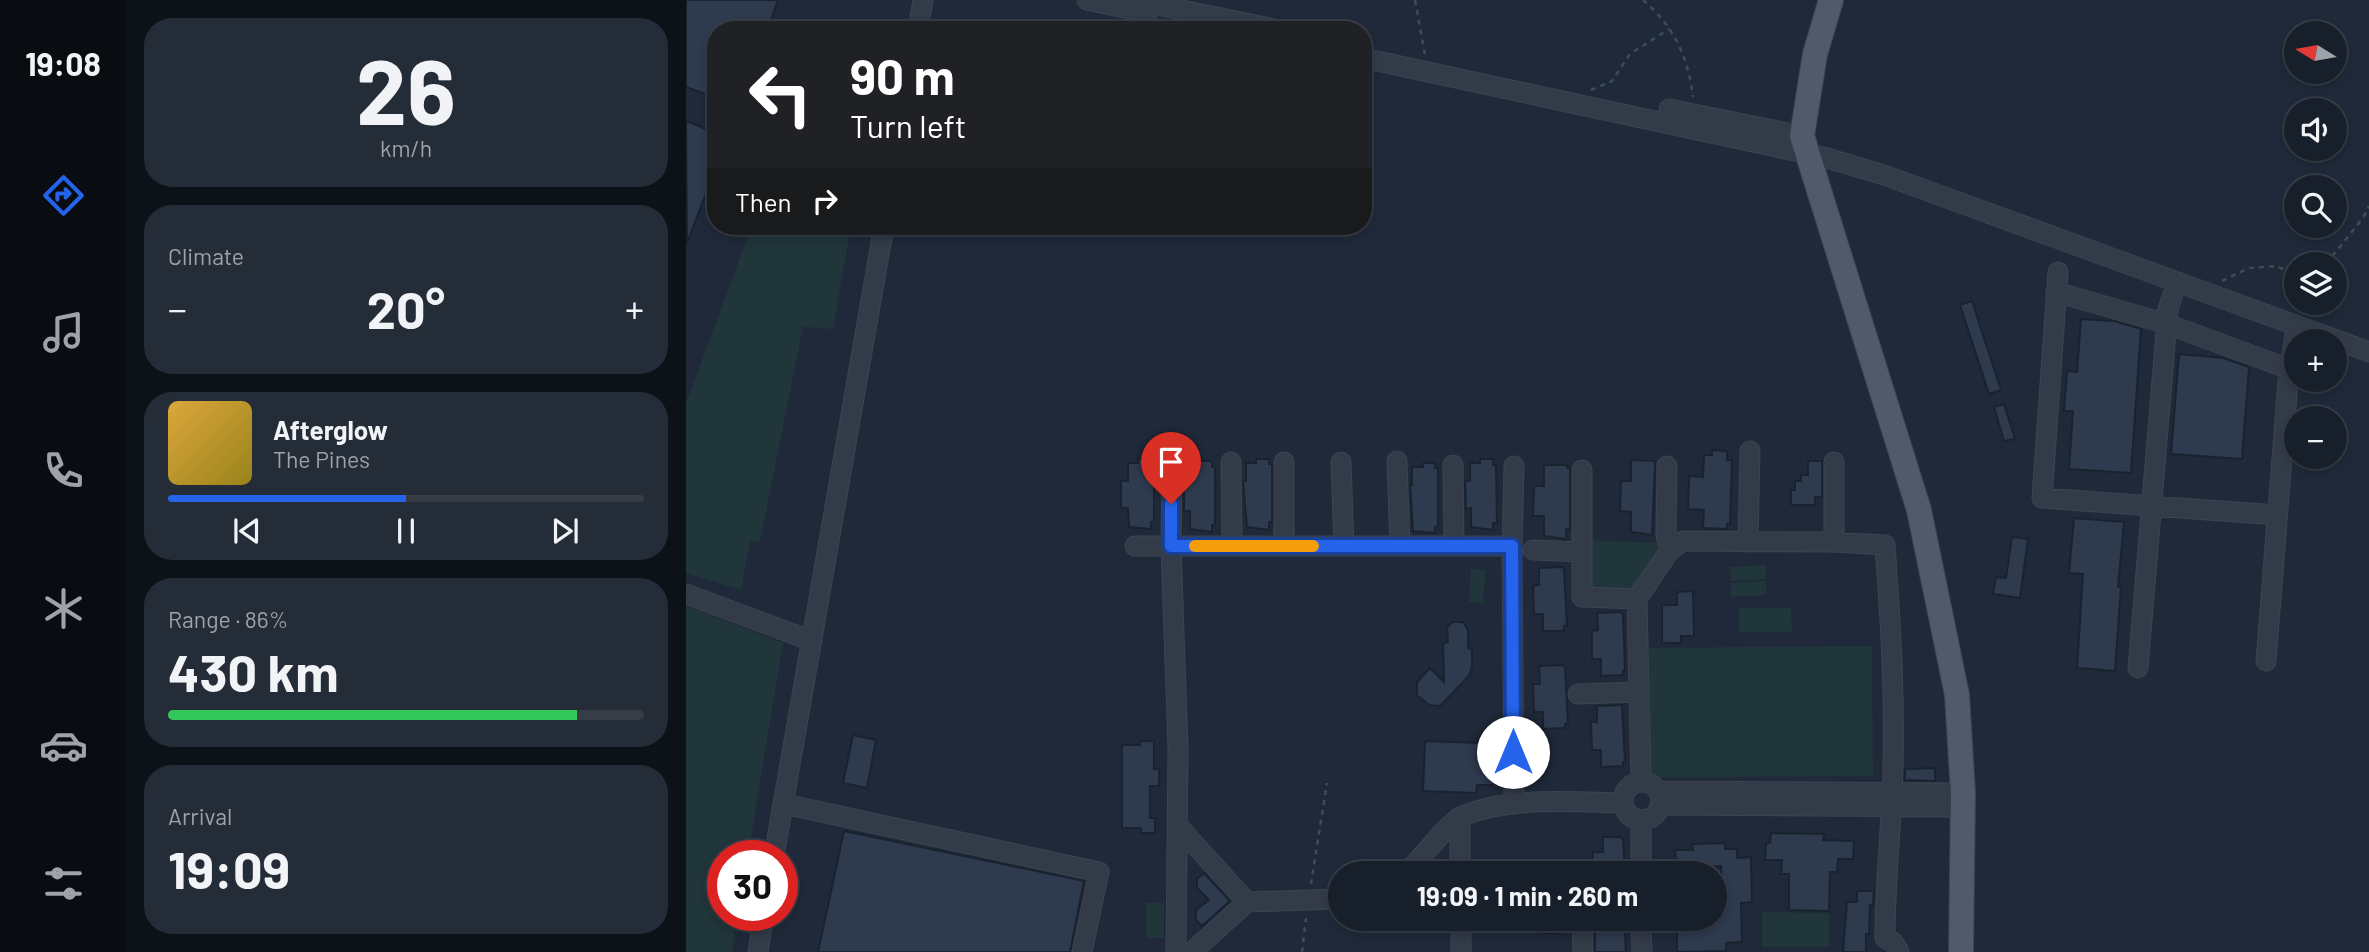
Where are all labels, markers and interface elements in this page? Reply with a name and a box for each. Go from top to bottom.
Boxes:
north arrow [2284,21,2347,84]
map controls [2284,21,2347,469]
text: 26 [356,34,456,143]
text: 19:08 [25,44,101,82]
text: 90 m [850,46,955,105]
icon: left [735,49,826,140]
button: sound [2284,98,2347,161]
text: Turn left [850,106,967,144]
text: km/h [380,134,432,162]
icon: directions [39,171,88,220]
button: search [2284,175,2347,238]
icon: right [806,182,844,220]
text: Then [735,186,792,217]
text: Climate [168,242,244,270]
button: layers [2284,252,2347,315]
text: 20° [367,277,445,339]
text: − [168,285,187,331]
text: + [625,285,644,331]
icon: music [39,308,88,357]
button: + [2284,329,2347,392]
button: − [2284,406,2347,469]
text: Afterglow [273,414,388,445]
pin [1141,432,1201,504]
icon: arrive [1152,443,1190,481]
text: The Pines [273,445,370,473]
icon: phone [39,446,88,495]
icon: previous [228,512,266,550]
icon: pause [387,512,425,550]
icon: next [546,512,584,550]
icon: climate [39,584,88,633]
text: Range · 86% [168,605,288,633]
text: 430 km [168,640,339,702]
position arrow [1476,715,1550,789]
icon: car [39,721,88,770]
text: Arrival [168,802,232,830]
text: 19:09 [168,837,290,899]
speed limit sign: 30 [707,840,798,931]
icon: filters [39,859,88,908]
text: 19:09 · 1 min · 260 m [1417,880,1638,911]

